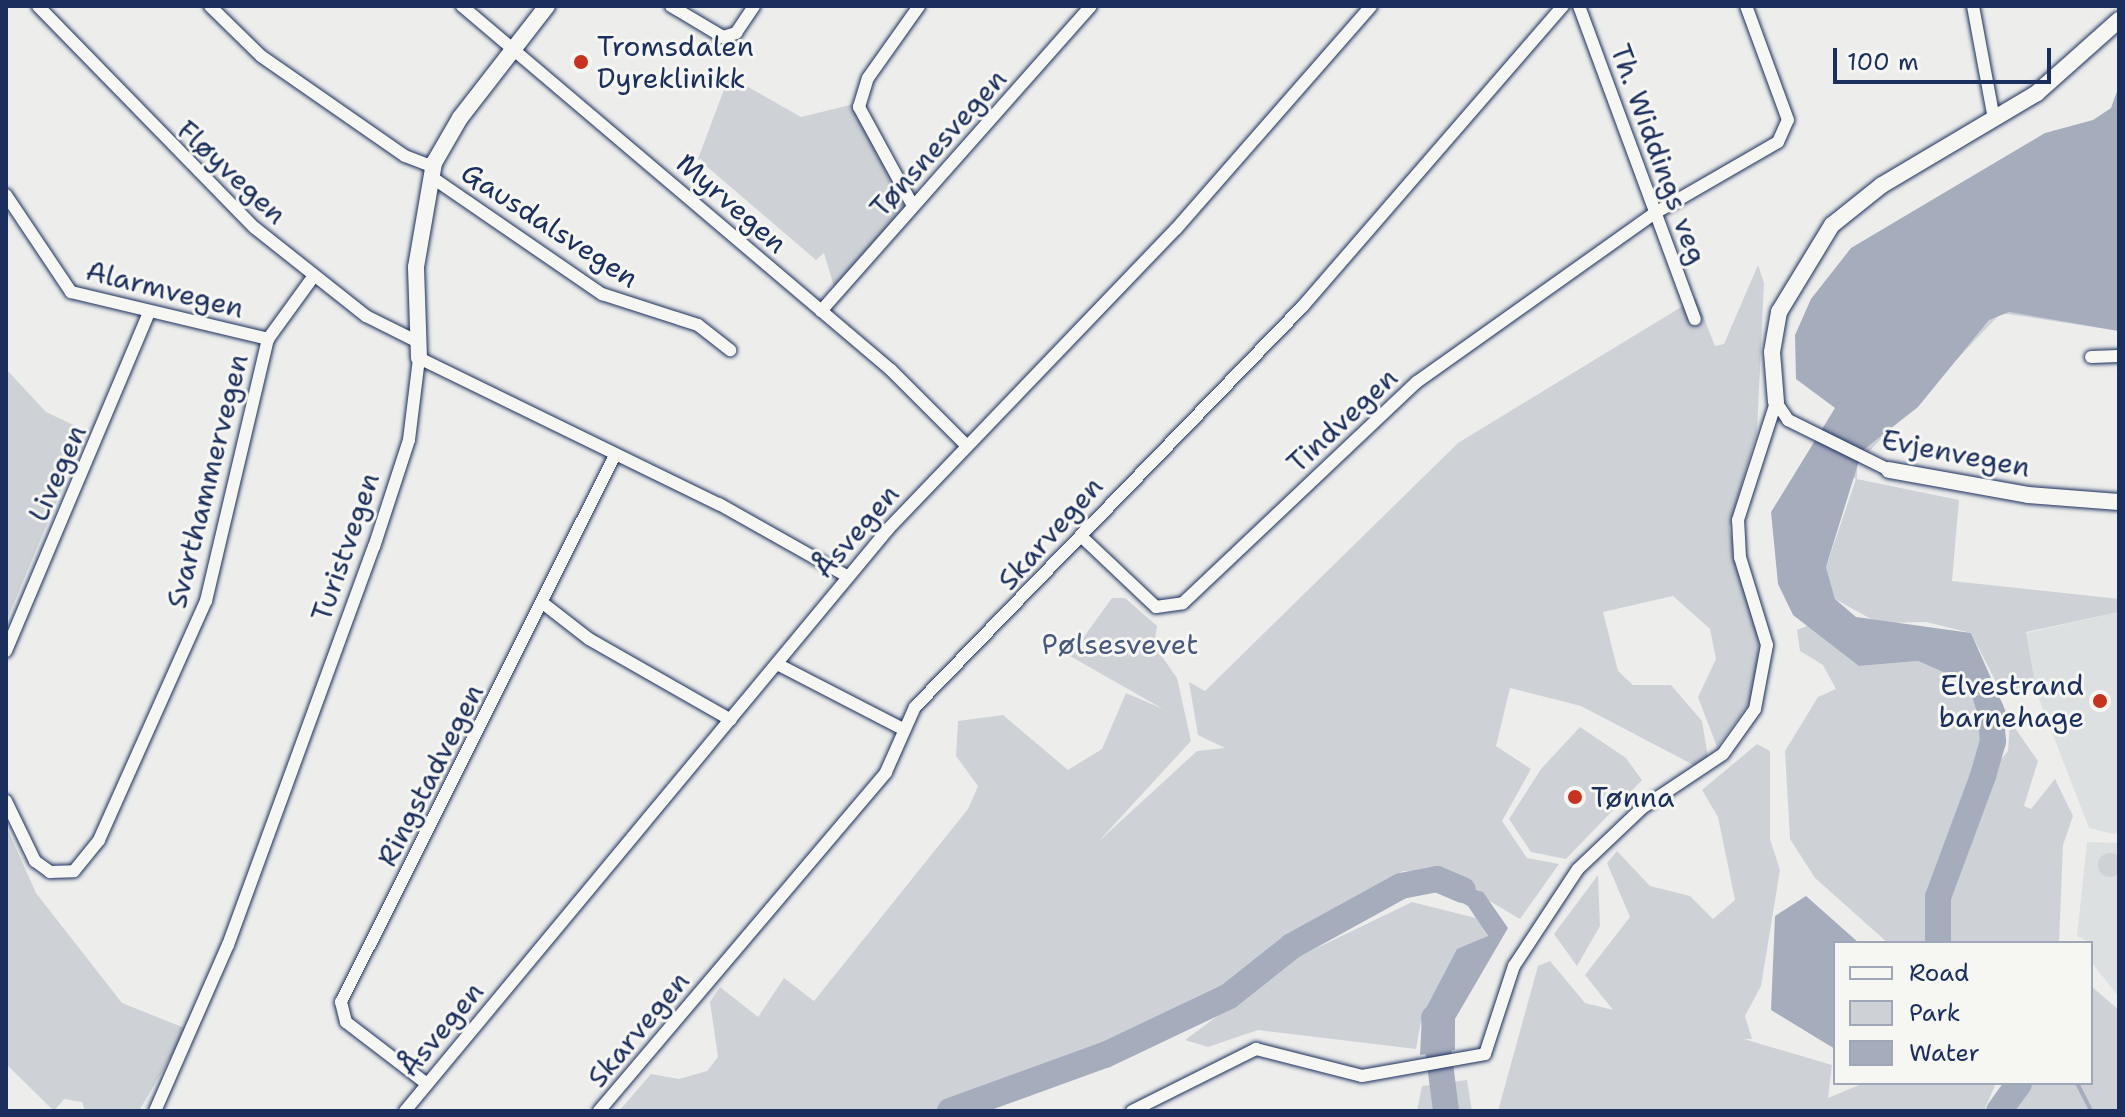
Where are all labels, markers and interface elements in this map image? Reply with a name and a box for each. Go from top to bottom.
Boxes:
place label: Tromsdalen Dyreklinikk [597,29,754,95]
scale bar [1837,32,2055,82]
street label: Th. Widdings veg [1604,39,1714,269]
text: 100 m [1847,46,1919,78]
marker: Tromsdalen Dyreklinikk [572,53,590,71]
street label: Tønsnesvegen [863,62,1013,224]
street label: Fløyvegen [170,113,294,231]
street label: Myrvegen [670,146,794,260]
street label: Gausdalsvegen [455,155,645,295]
street label: Alarmvegen [83,253,247,325]
street label: Svarthammervegen [159,351,255,611]
street label: Tindvegen [1280,360,1404,480]
street label: Livegen [21,420,93,526]
street label: Evjenvegen [1879,422,2033,484]
street label: Turistvegen [304,468,386,626]
street label: Skarvegen [990,469,1110,597]
street label: Åsvegen [806,477,906,585]
park label: Pølsesvevet [1041,627,1199,661]
place label: Elvestrand barnehage [1939,668,2084,734]
street label: Ringstadvegen [370,678,490,872]
marker: Elvestrand barnehage [2091,692,2109,710]
place label: Tønna [1591,780,1674,814]
marker: Tønna [1566,788,1584,806]
legend [1833,941,2093,1085]
text: Road [1909,957,1969,989]
street label: Skarvegen [580,964,696,1094]
street label: Åsvegen [392,975,490,1083]
text: Park [1909,997,1961,1029]
text: Water [1909,1037,1980,1069]

